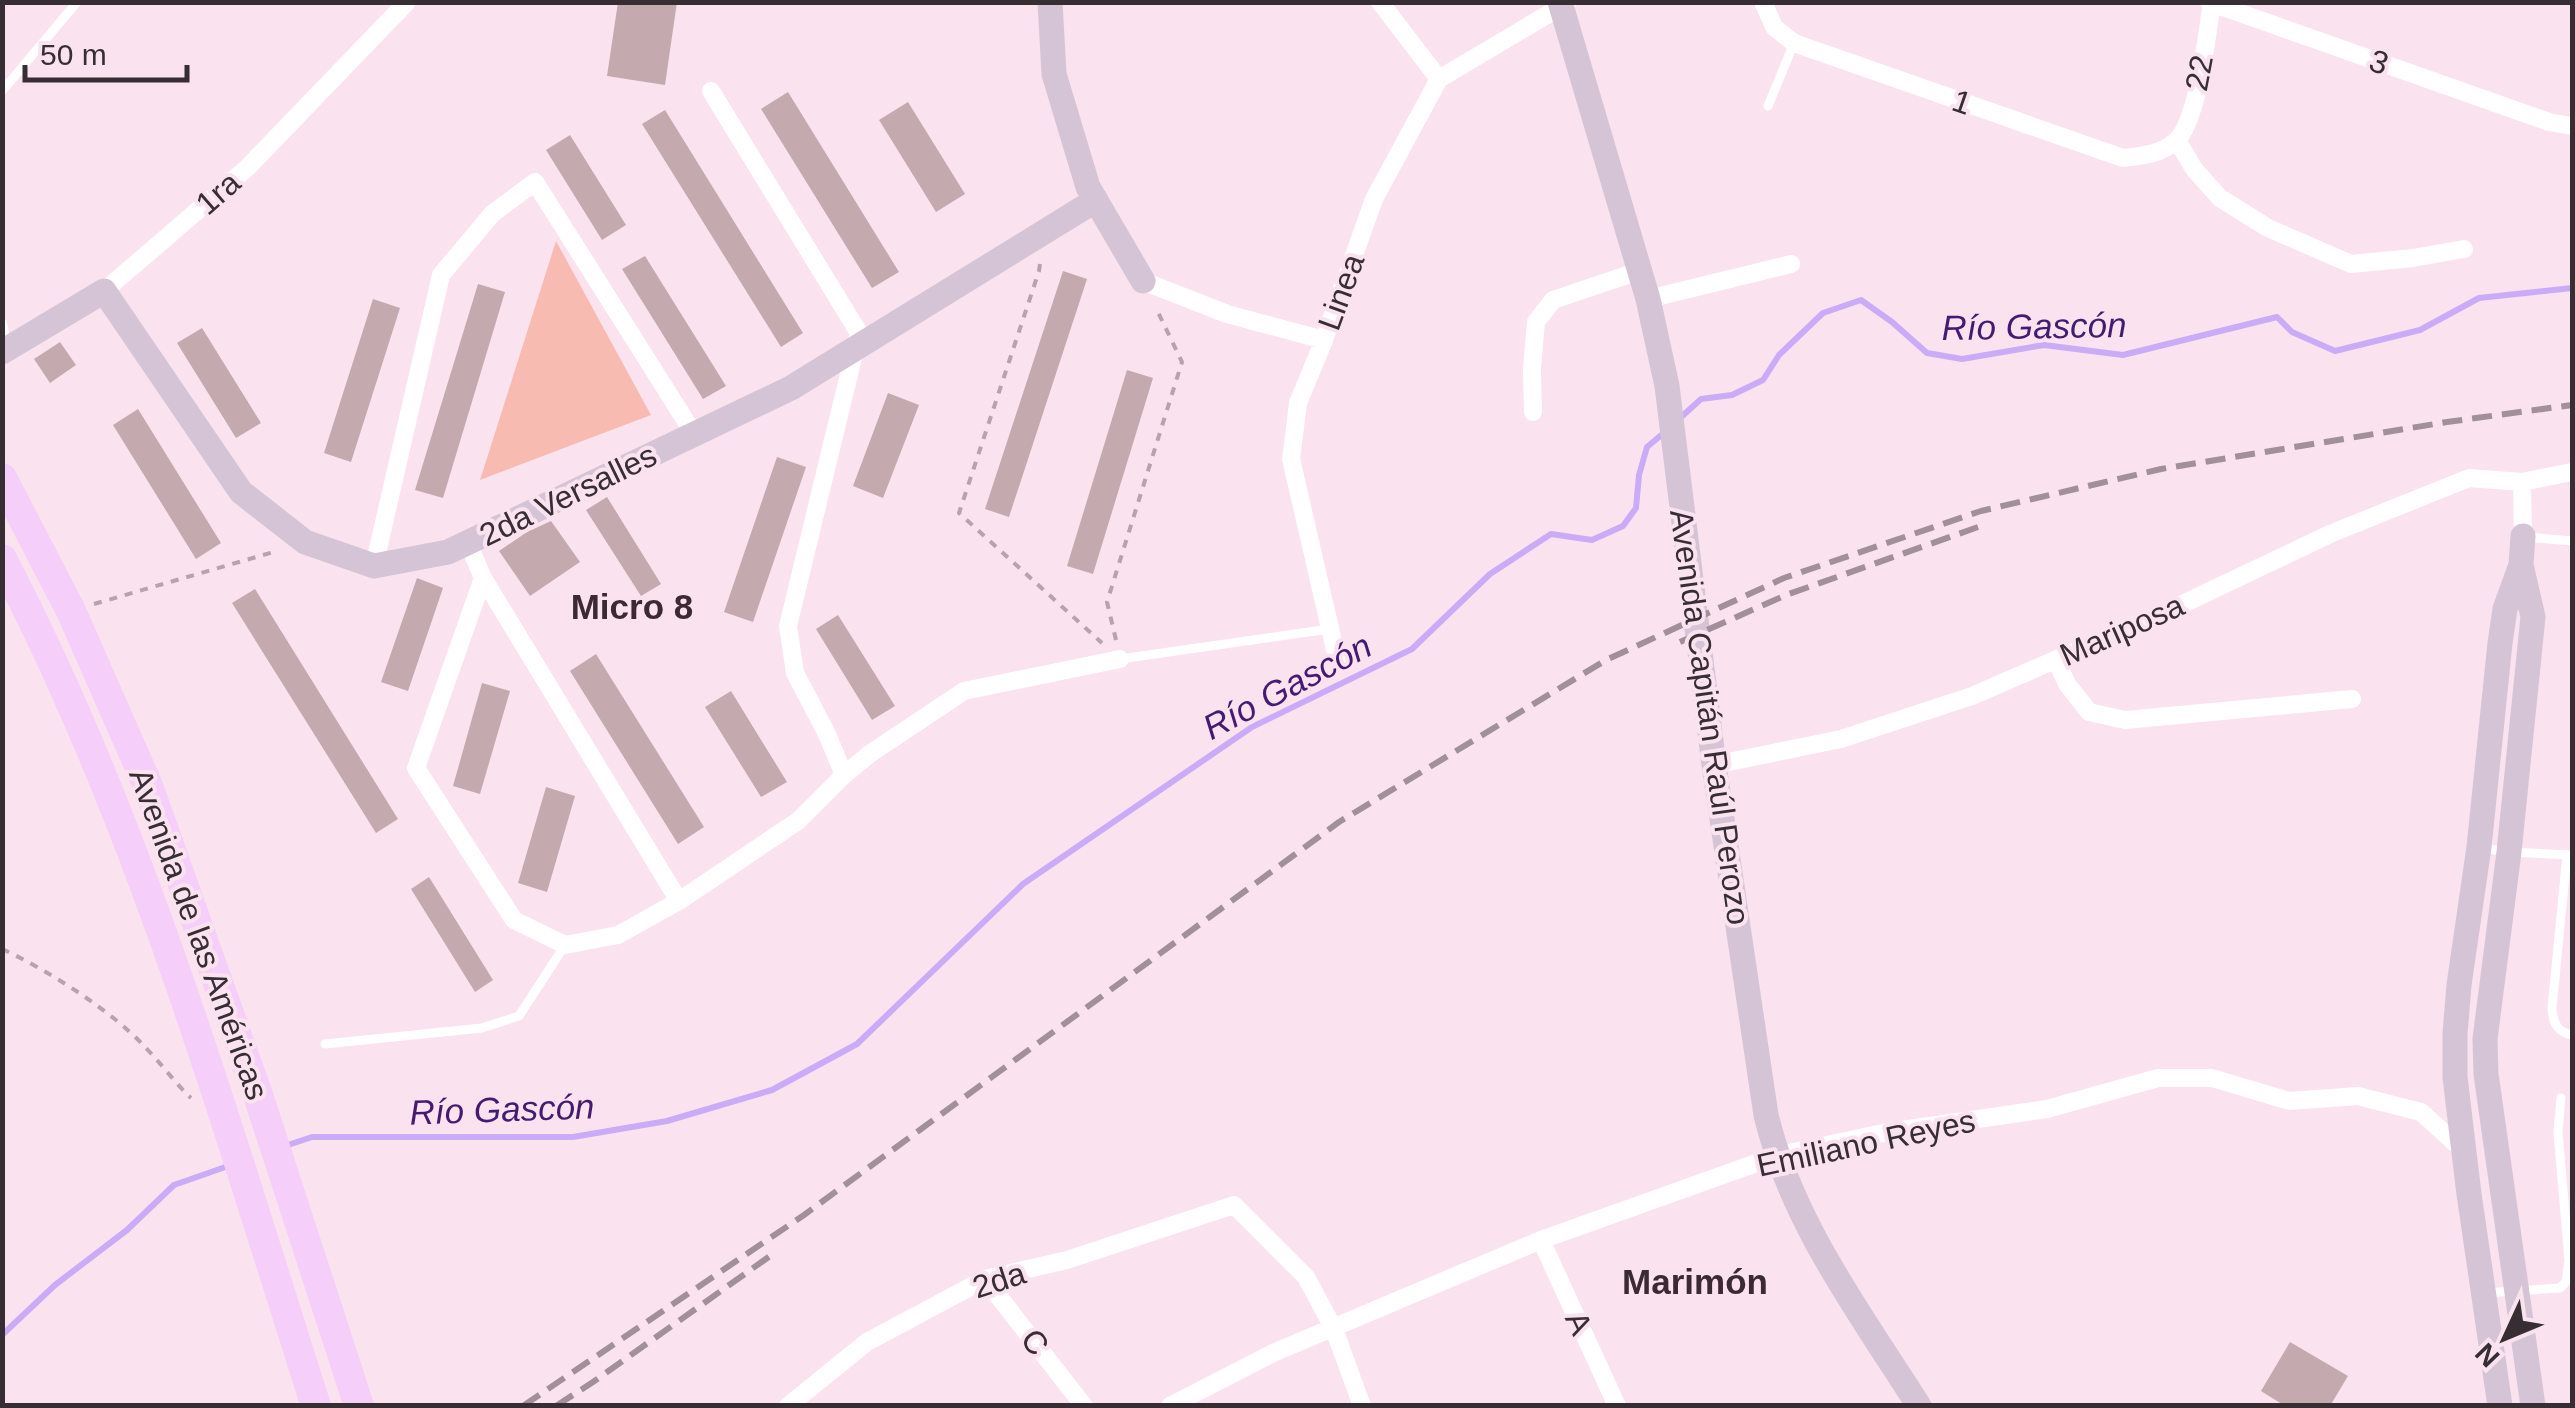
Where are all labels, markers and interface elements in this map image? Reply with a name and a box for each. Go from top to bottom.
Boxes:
scale bar [25,20,188,82]
text: 50 m [40,38,107,71]
street label: 3 [2365,42,2393,82]
street label: 22 [2178,52,2220,94]
street label: 1 [1948,82,1976,122]
street label: 1ra [189,164,247,222]
street label: Linea [1311,249,1371,335]
water label: Río Gascón [1941,305,2127,347]
street label: 2da Versalles [474,437,662,553]
street label: Avenida Capitán Raúl Perozo [1663,507,1757,927]
district label: Micro 8 [571,587,693,626]
street label: Mariposa [2055,587,2190,673]
water label: Río Gascón [1196,625,1378,747]
street label: Avenida de las Américas [122,763,276,1105]
water label: Río Gascón [409,1086,595,1132]
street label: Emiliano Reyes [1754,1102,1978,1184]
street label: 2da [968,1255,1030,1305]
district label: Marimón [1622,1262,1768,1301]
north arrow [2455,1288,2555,1388]
street label: A [1558,1306,1600,1341]
street label: C [1014,1322,1056,1362]
text: N [2469,1337,2506,1373]

